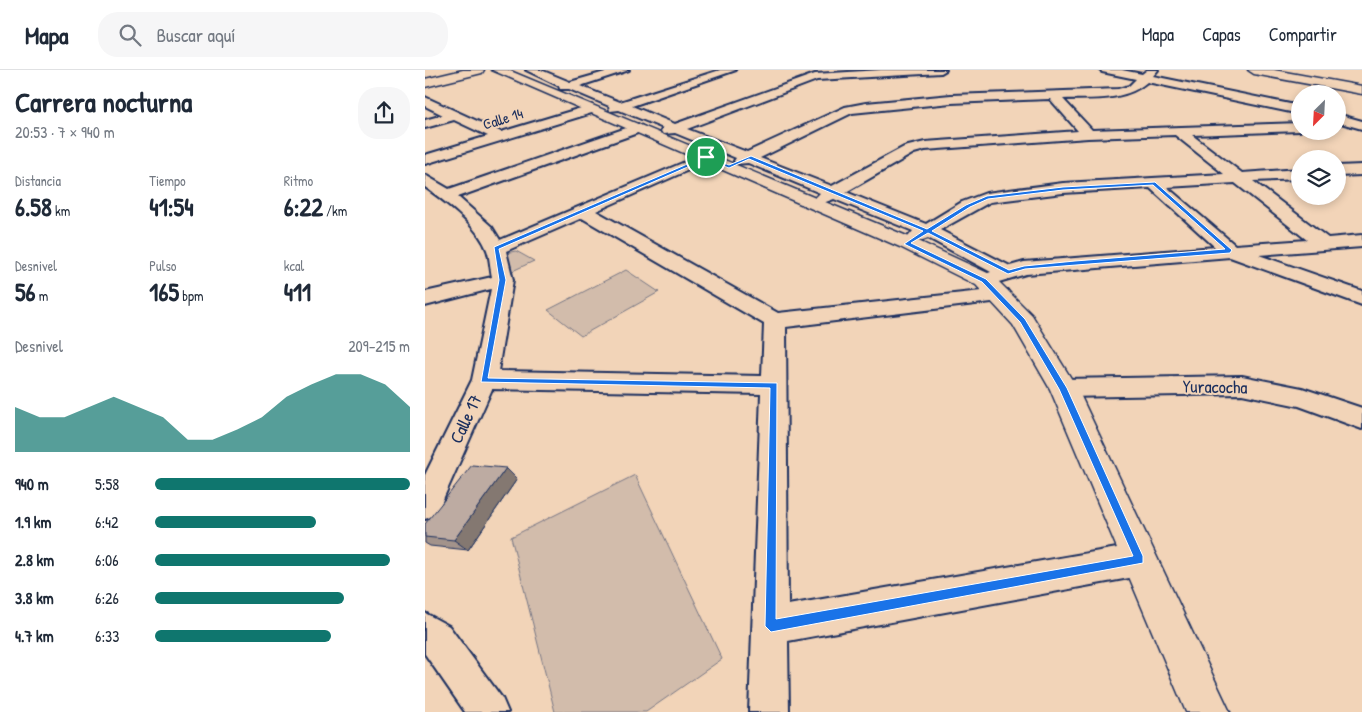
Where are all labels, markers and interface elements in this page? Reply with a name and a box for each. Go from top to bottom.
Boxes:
search box [98,12,448,57]
text: Mapa [25,19,68,51]
icon: search [116,21,144,49]
text: Buscar aquí [156,22,236,48]
text: Mapa [1142,22,1174,47]
text: Capas [1202,22,1241,47]
text: Compartir [1269,22,1337,47]
text: Carrera nocturna [15,83,192,121]
north arrow [1291,85,1346,140]
map controls [1291,85,1346,205]
button: share [358,87,410,139]
street label: Calle 14 [480,102,526,135]
text: 20:53 · 7 × 940 m [15,121,115,143]
pin [685,136,727,178]
icon: arrive [692,143,720,171]
button: layers [1291,150,1346,205]
text: Distancia [15,171,61,190]
text: Tiempo [149,171,186,190]
text: Ritmo [284,171,313,190]
text: 6.58 [15,190,52,224]
text: 41:54 [149,190,194,224]
text: 6:22 [284,190,323,224]
text: km [52,201,70,220]
text: /km [323,201,347,220]
text: Desnivel [15,256,57,275]
text: Pulso [149,256,176,275]
text: kcal [284,256,304,275]
text: 56 [15,275,36,309]
text: 165 [149,275,179,309]
text: 411 [284,275,311,309]
text: m [36,286,48,305]
text: bpm [179,286,203,305]
text: Desnivel [15,335,63,357]
text: 209–215 m [348,335,410,357]
street label: Yuracocha [1182,373,1248,400]
street label: Calle 17 [443,390,488,447]
text: 940 m [15,473,49,495]
text: 5:58 [95,473,119,495]
text: 1.9 km [15,511,51,533]
text: 6:42 [95,511,119,533]
text: 2.8 km [15,549,54,571]
text: 6:06 [95,549,119,571]
text: 3.8 km [15,587,54,609]
text: 6:26 [95,587,119,609]
text: 4.7 km [15,625,54,647]
text: 6:33 [95,625,119,647]

